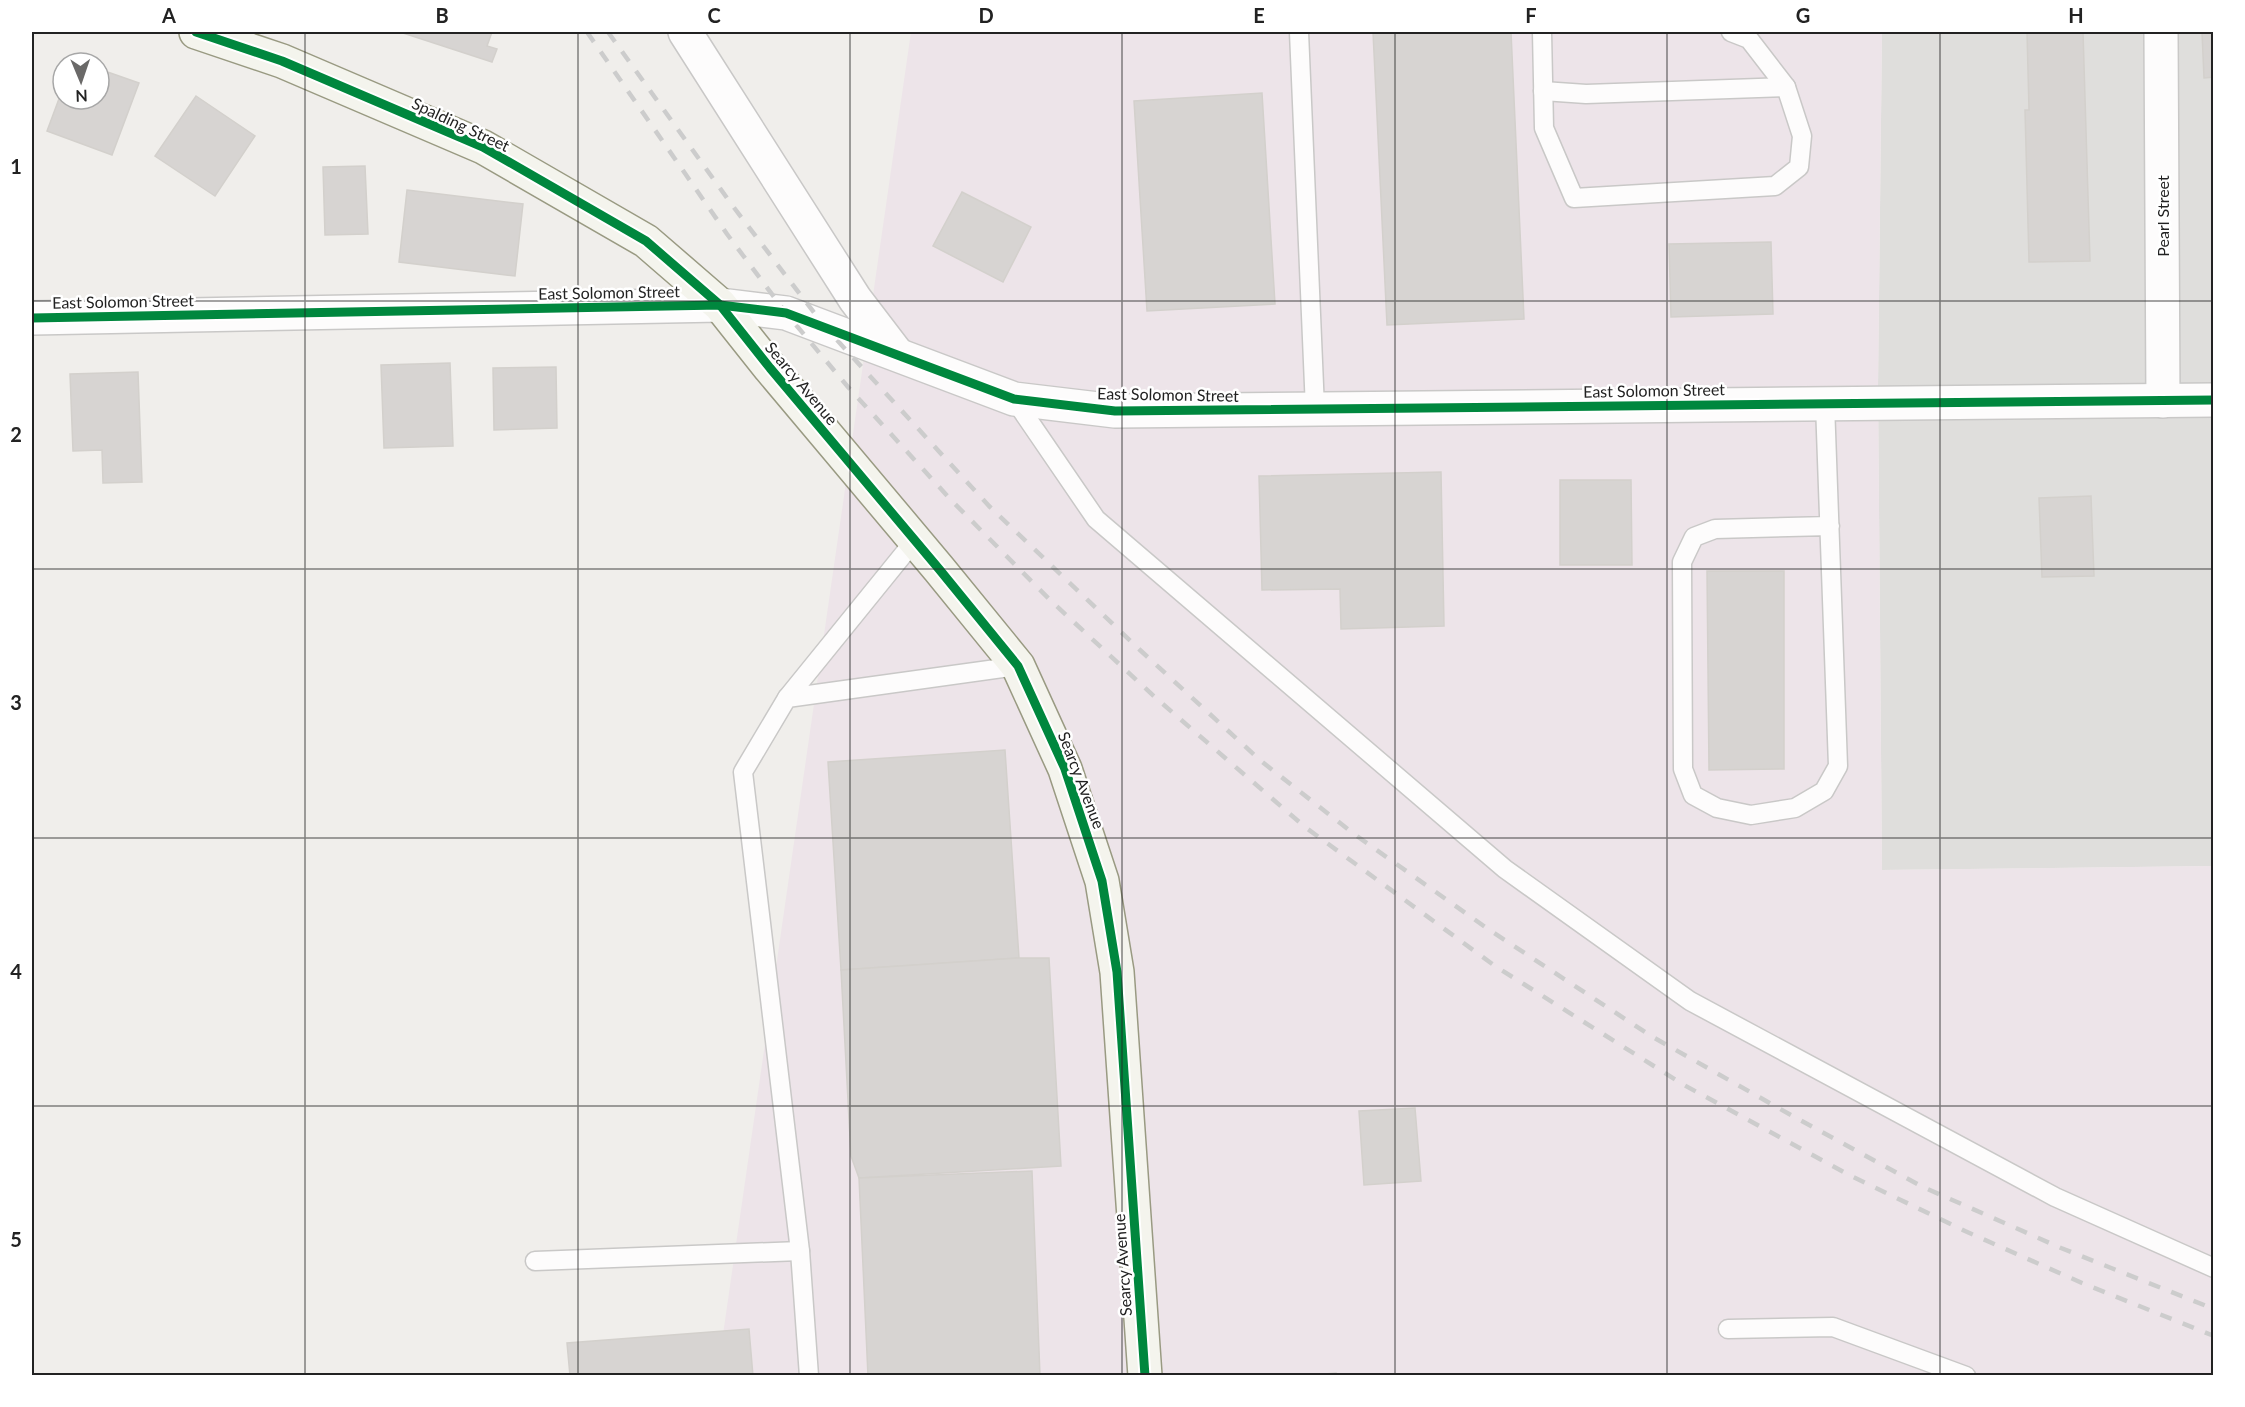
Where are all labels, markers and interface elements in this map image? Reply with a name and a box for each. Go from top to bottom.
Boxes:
text: A [161,3,176,27]
text: B [435,3,449,27]
text: C [707,3,721,27]
text: D [978,3,994,27]
text: E [1253,3,1265,27]
text: F [1525,3,1537,27]
text: G [1796,3,1810,27]
text: H [2068,3,2084,27]
north arrow [51,51,111,111]
text: N [75,87,88,106]
street label: Spalding Street [409,93,513,155]
text: 1 [10,154,22,178]
street label: Pearl Street [2153,175,2172,257]
street label: East Solomon Street [538,281,680,303]
street label: East Solomon Street [52,290,194,312]
street label: Searcy Avenue [762,338,842,428]
street label: East Solomon Street [1583,379,1725,401]
street label: East Solomon Street [1097,383,1239,405]
text: 2 [10,422,22,446]
text: 3 [10,690,22,714]
street label: Searcy Avenue [1055,729,1109,831]
text: 4 [10,959,22,983]
street label: Searcy Avenue [1109,1213,1135,1317]
text: 5 [10,1227,22,1251]

